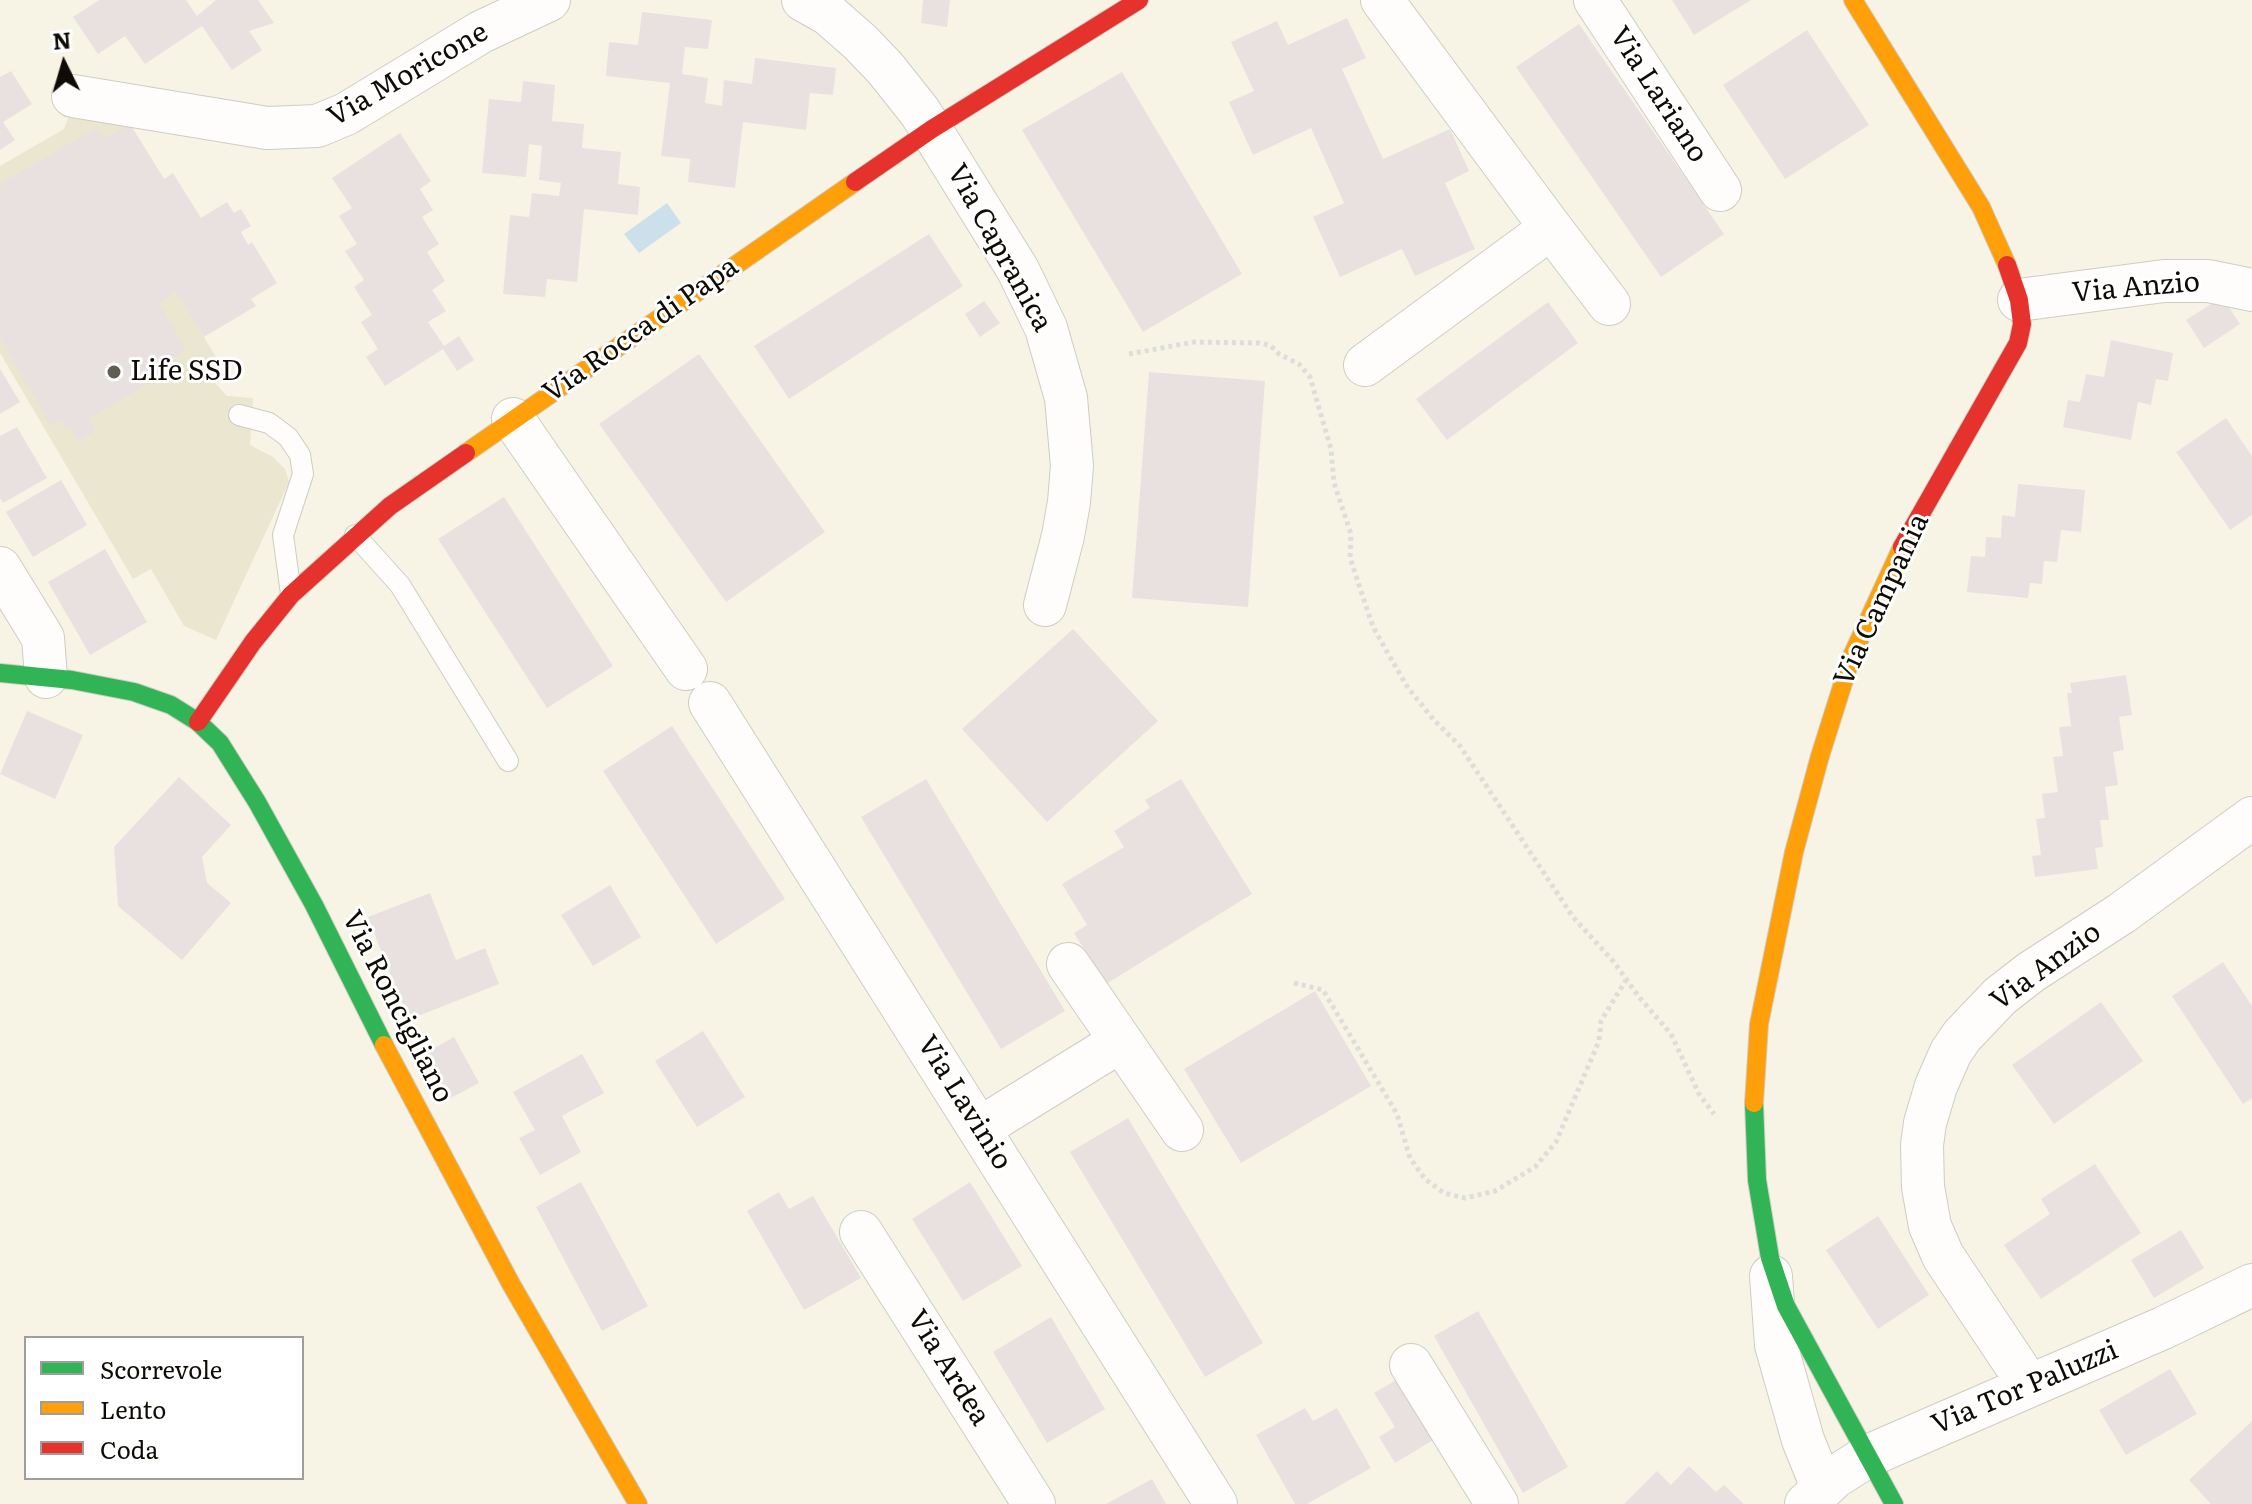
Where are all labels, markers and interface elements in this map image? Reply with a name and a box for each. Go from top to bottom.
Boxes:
street label: Via Moricone [322,16,494,134]
street label: Via Lariano [1602,21,1714,169]
text: N [51,22,73,57]
north arrow [24,24,104,104]
street label: Via Capranica [939,158,1059,338]
street label: Via Rocca di Papa [537,250,745,410]
street label: Via Anzio [2071,266,2201,310]
place label: Life SSD [130,355,243,389]
marker: Life SSD [105,363,123,381]
street label: Via Campania [1827,508,1937,692]
street label: Via Roncigliano [334,905,460,1109]
street label: Via Anzio [1984,916,2108,1018]
street label: Via Lavinio [909,1030,1019,1176]
street label: Via Ardea [899,1304,997,1432]
street label: Via Tor Paluzzi [1927,1334,2123,1442]
legend [24,1336,304,1480]
text: Scorrevole [100,1351,222,1386]
text: Lento [100,1391,166,1426]
text: Coda [100,1431,158,1466]

